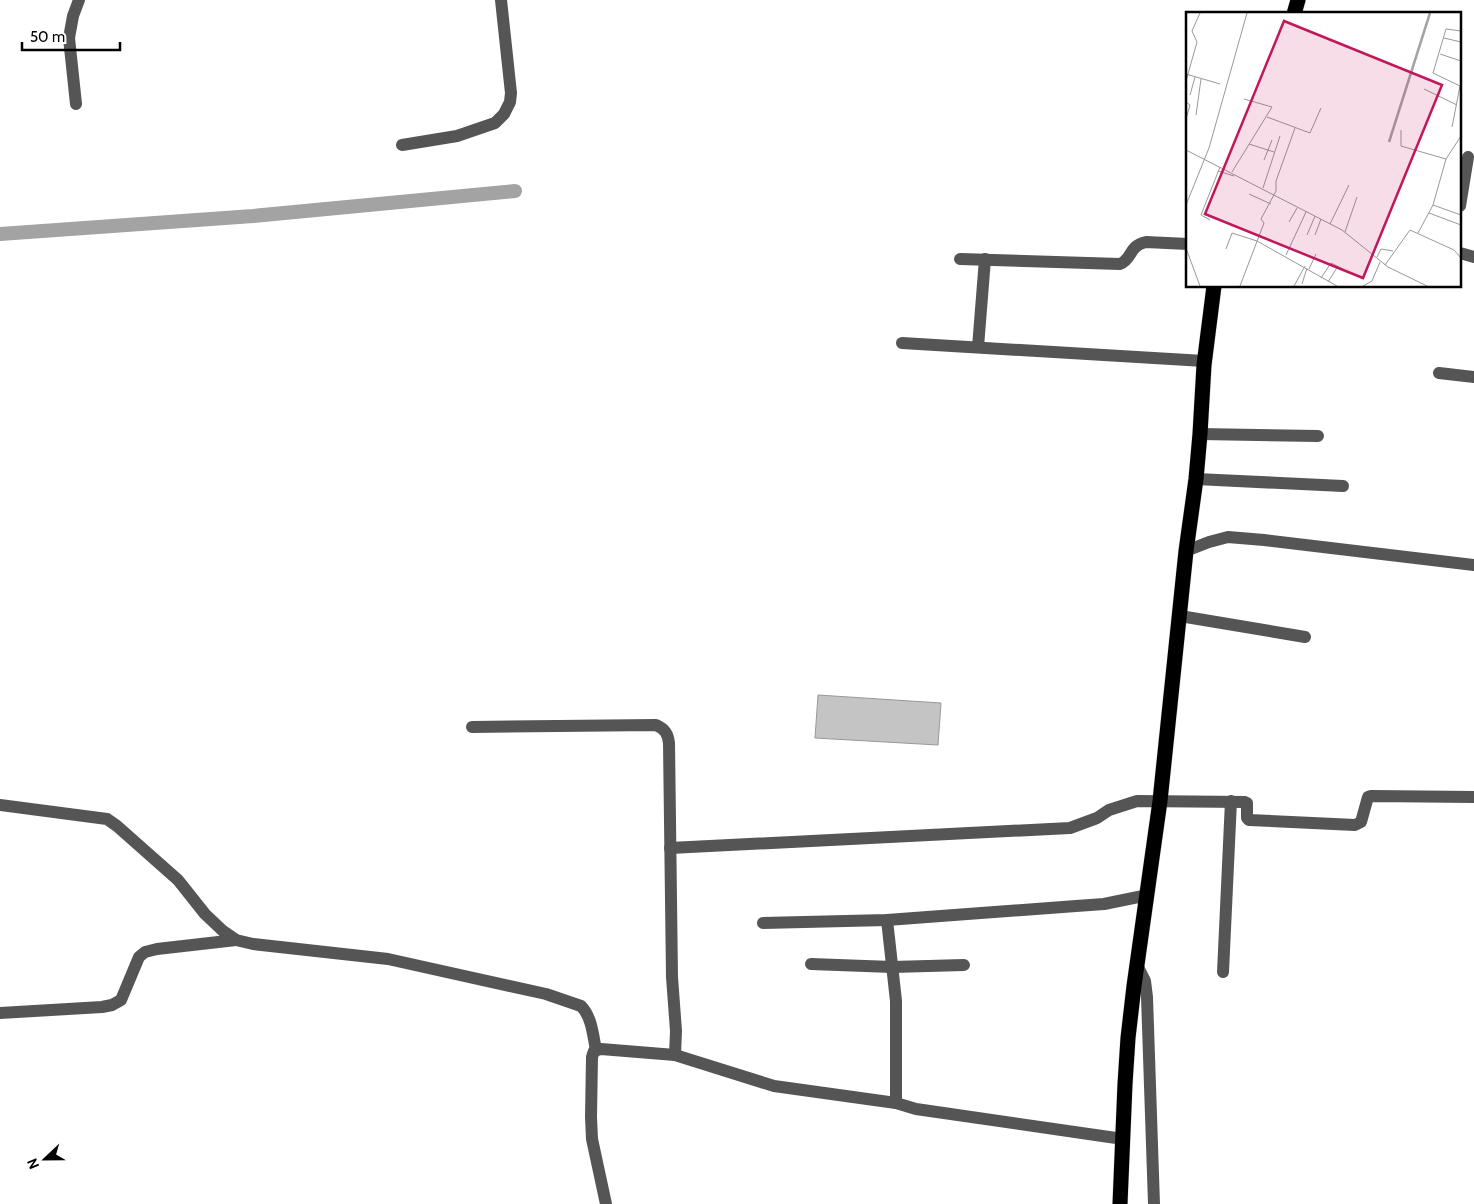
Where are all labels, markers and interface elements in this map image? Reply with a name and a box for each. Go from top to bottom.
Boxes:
inset map [1186,12,1462,288]
scale bar [22,20,120,52]
text: 50 m [30,28,65,46]
north arrow [20,1134,70,1184]
text: N [23,1156,43,1172]

